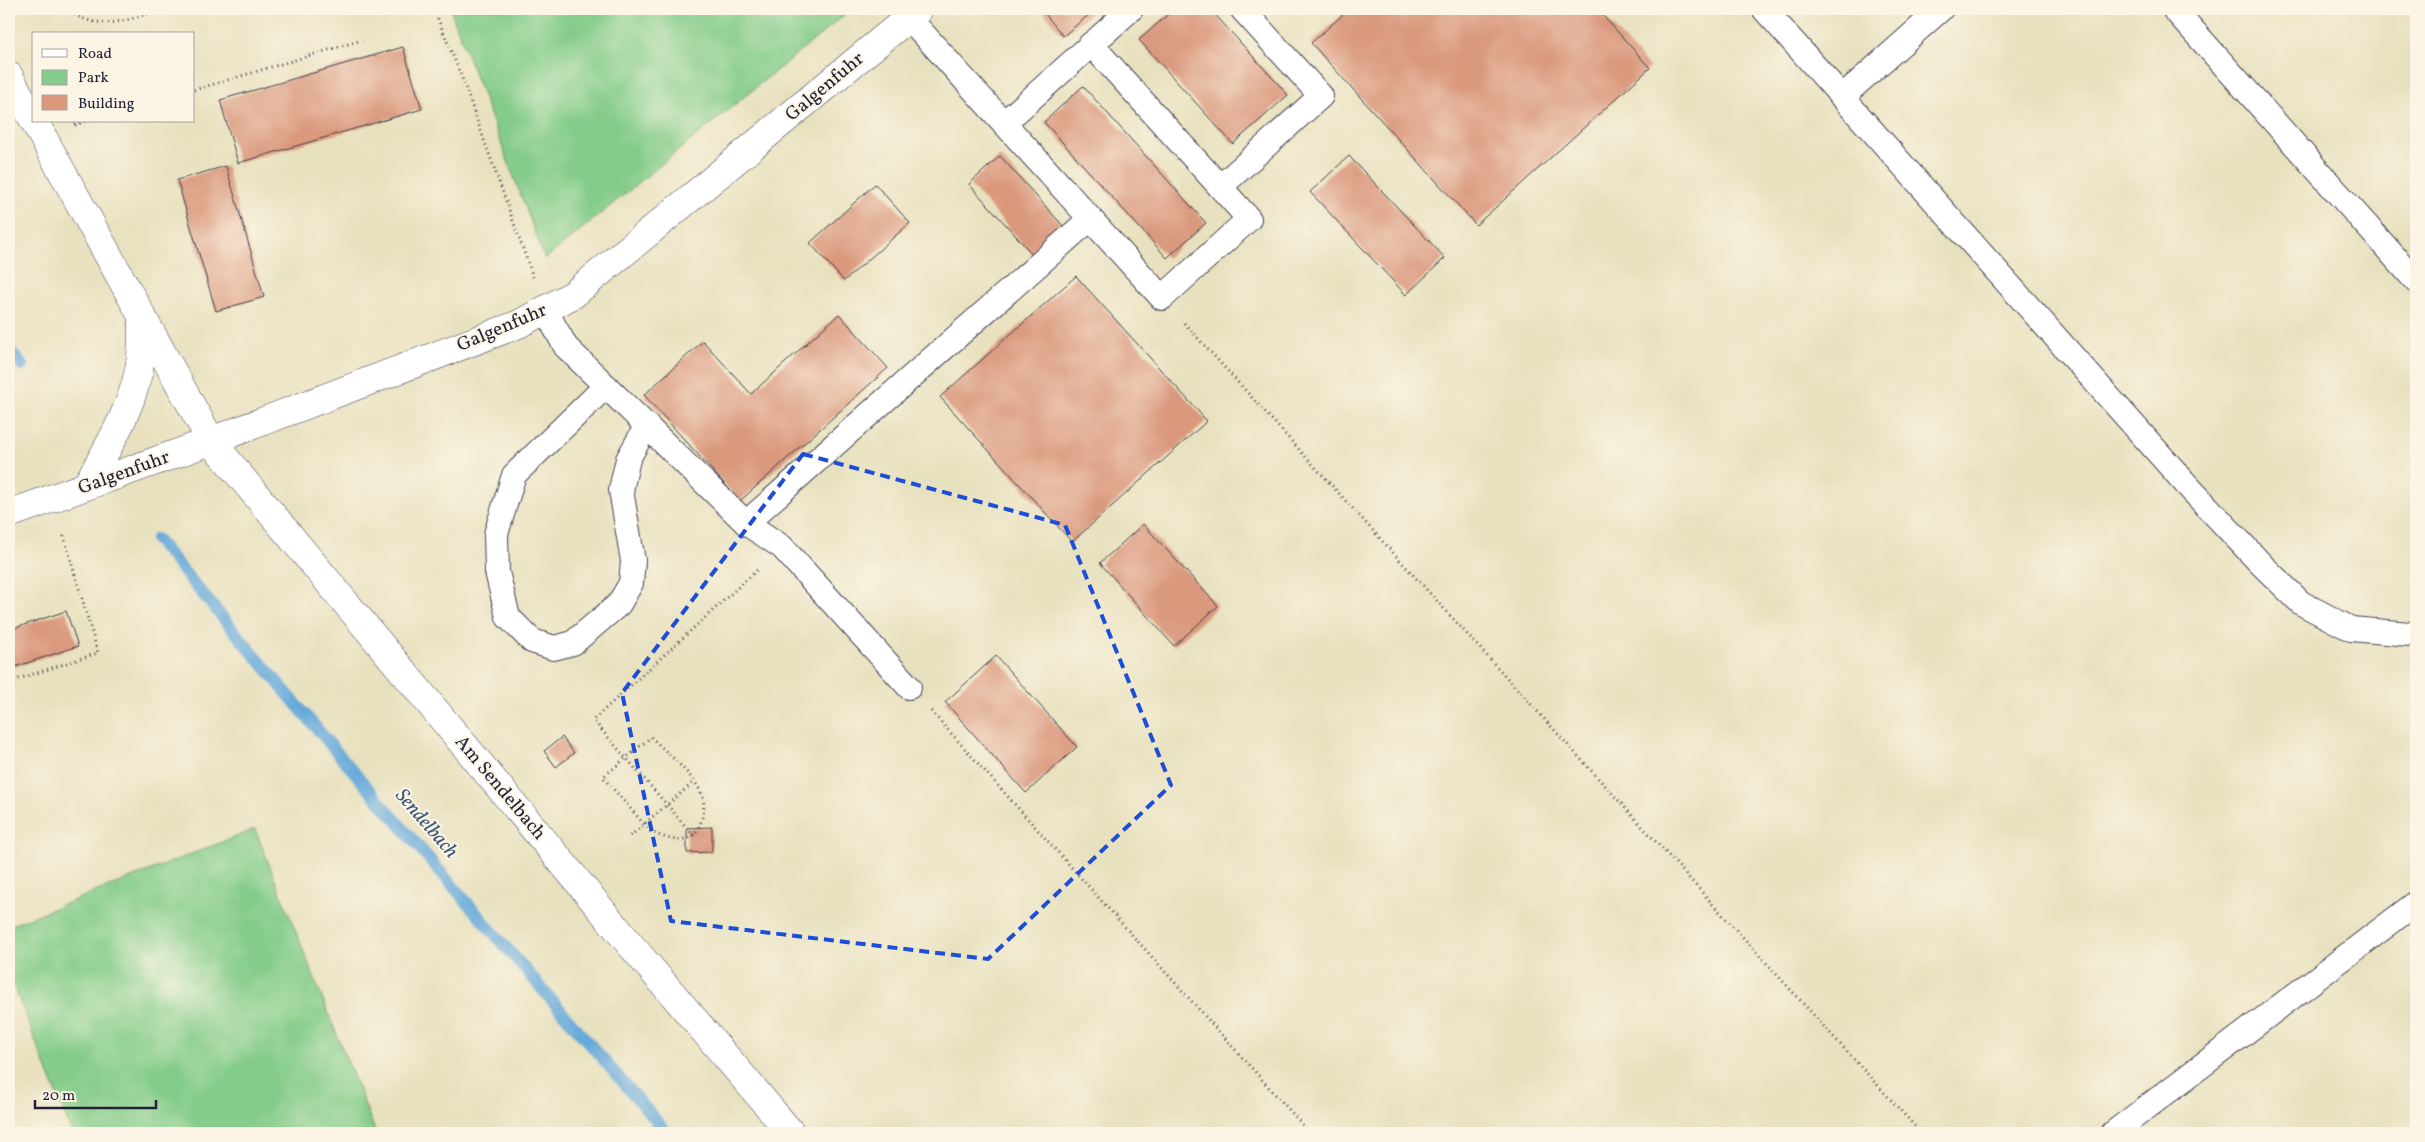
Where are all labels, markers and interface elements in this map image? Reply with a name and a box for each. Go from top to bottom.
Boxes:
legend [32,32,195,122]
text: Road [78,44,112,65]
street label: Galgenfuhr [780,46,870,128]
text: Park [78,68,109,89]
text: Building [78,94,135,115]
street label: Galgenfuhr [453,297,551,359]
street label: Galgenfuhr [75,444,173,502]
street label: Am Sendelbach [448,730,552,846]
water label: Sendelbach [388,783,464,865]
scale bar [35,1077,156,1109]
text: 20 m [42,1086,75,1107]

